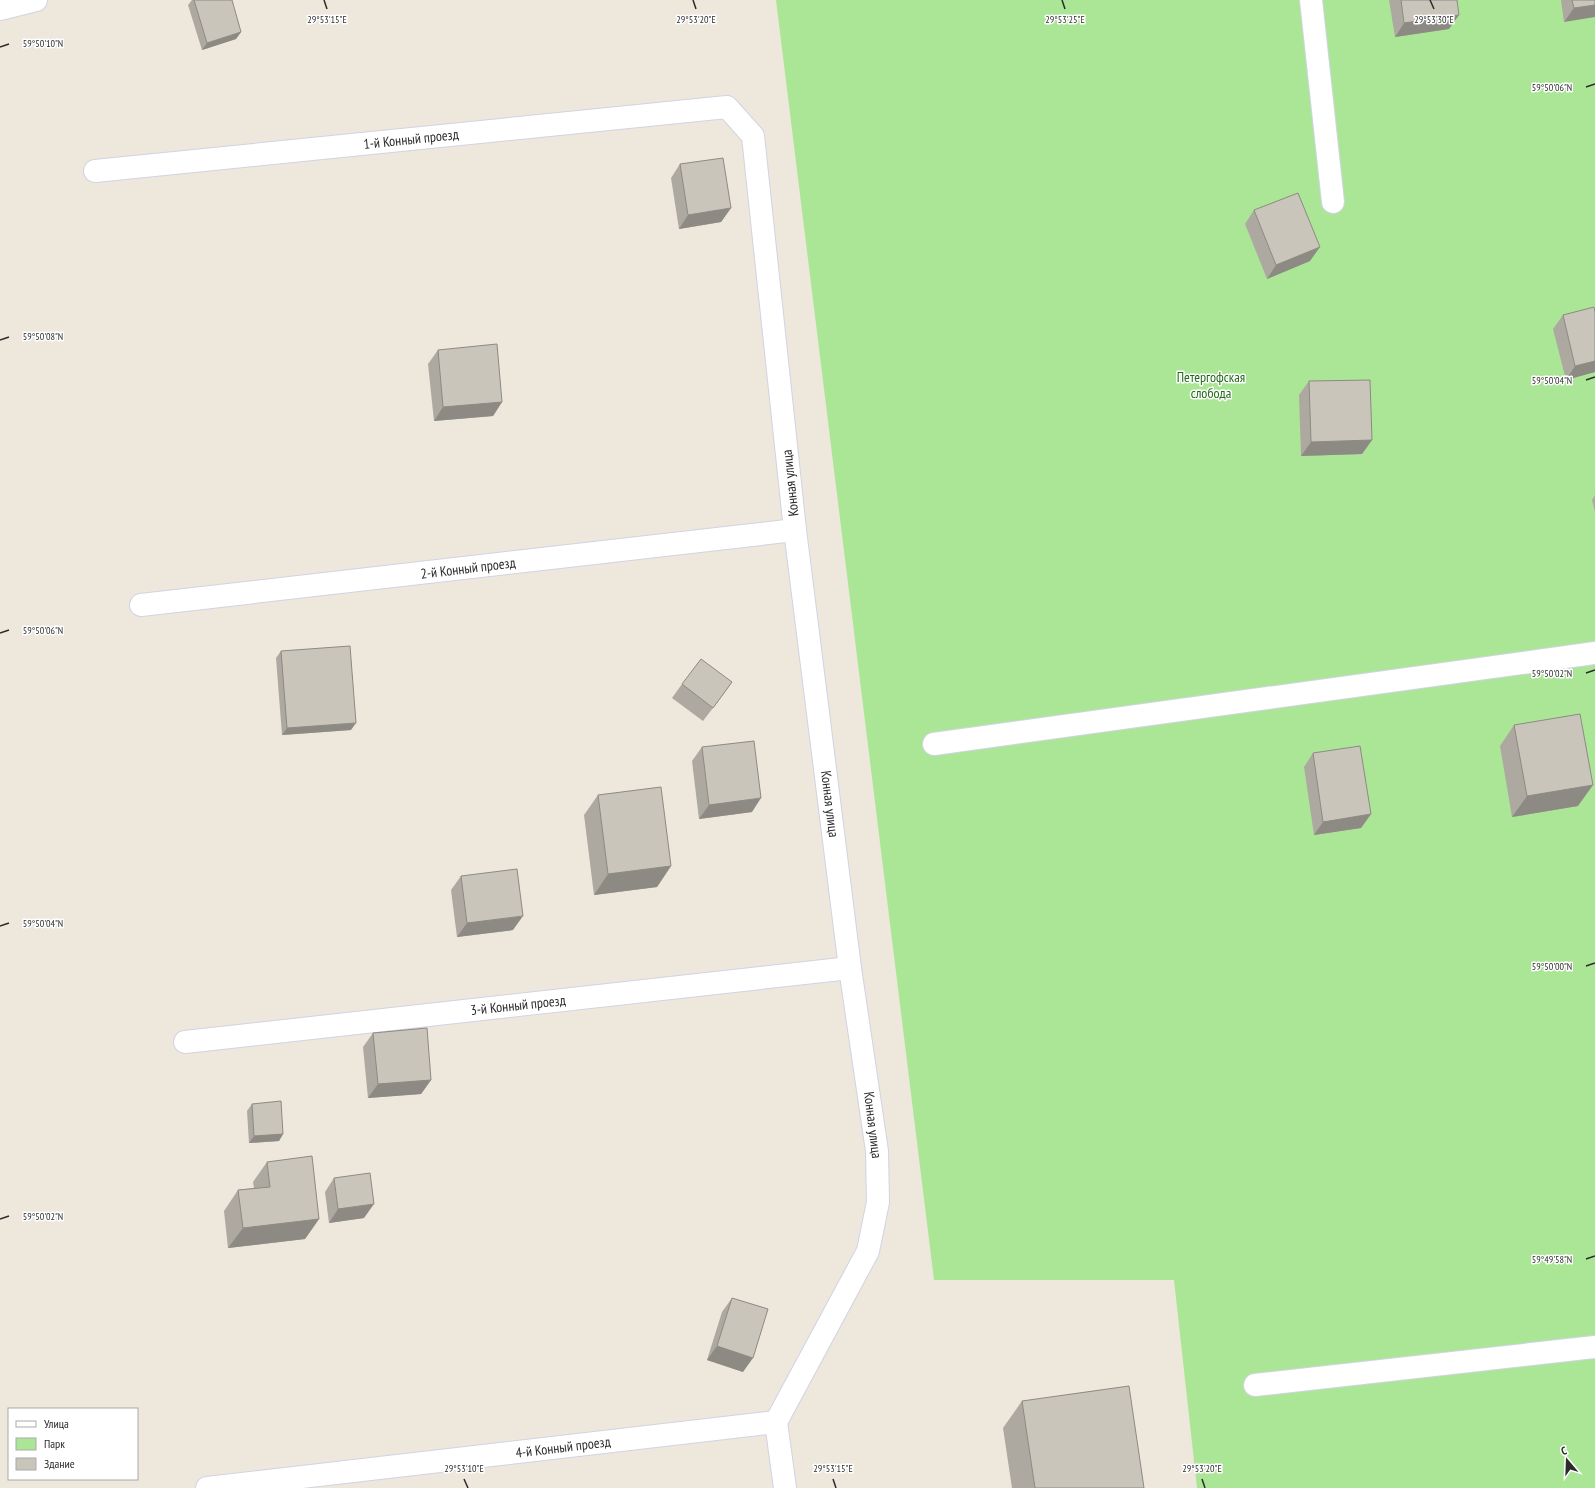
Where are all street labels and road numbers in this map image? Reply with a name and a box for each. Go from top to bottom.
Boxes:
street label: 1-й Конный проезд [363,125,459,153]
street label: Конная улица [778,449,802,517]
street label: 2-й Конный проезд [419,553,517,583]
street label: Конная улица [817,770,843,838]
street label: 3-й Конный проезд [470,991,566,1019]
street label: Конная улица [860,1091,886,1159]
street label: 4-й Конный проезд [514,1432,612,1462]

